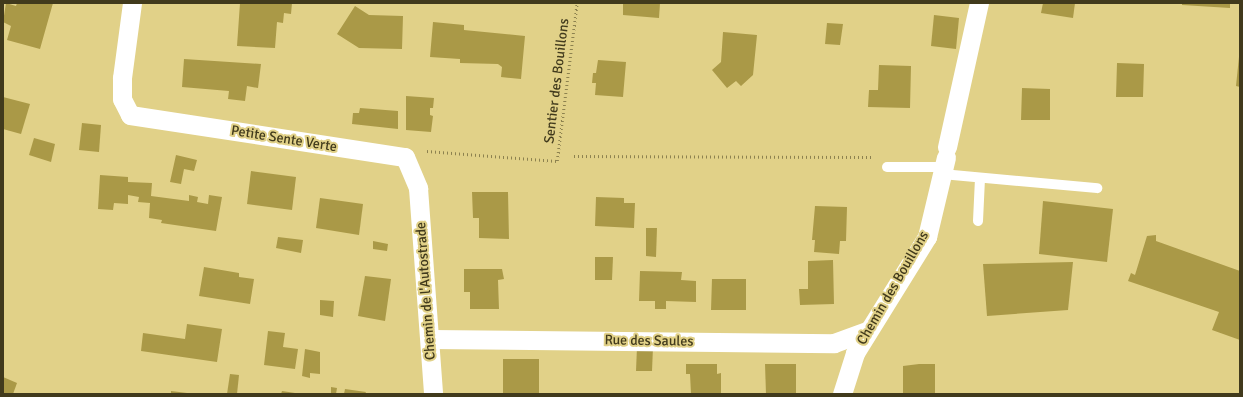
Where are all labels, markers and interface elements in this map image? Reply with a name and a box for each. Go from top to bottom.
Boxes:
street label: Sentier des Bouillons [541,17,573,145]
street label: Petite Sente Verte [230,122,338,156]
street label: Chemin de l'Autostrade [413,221,439,361]
street label: Chemin des Bouillons [854,228,932,348]
street label: Rue des Saules [604,332,694,350]

